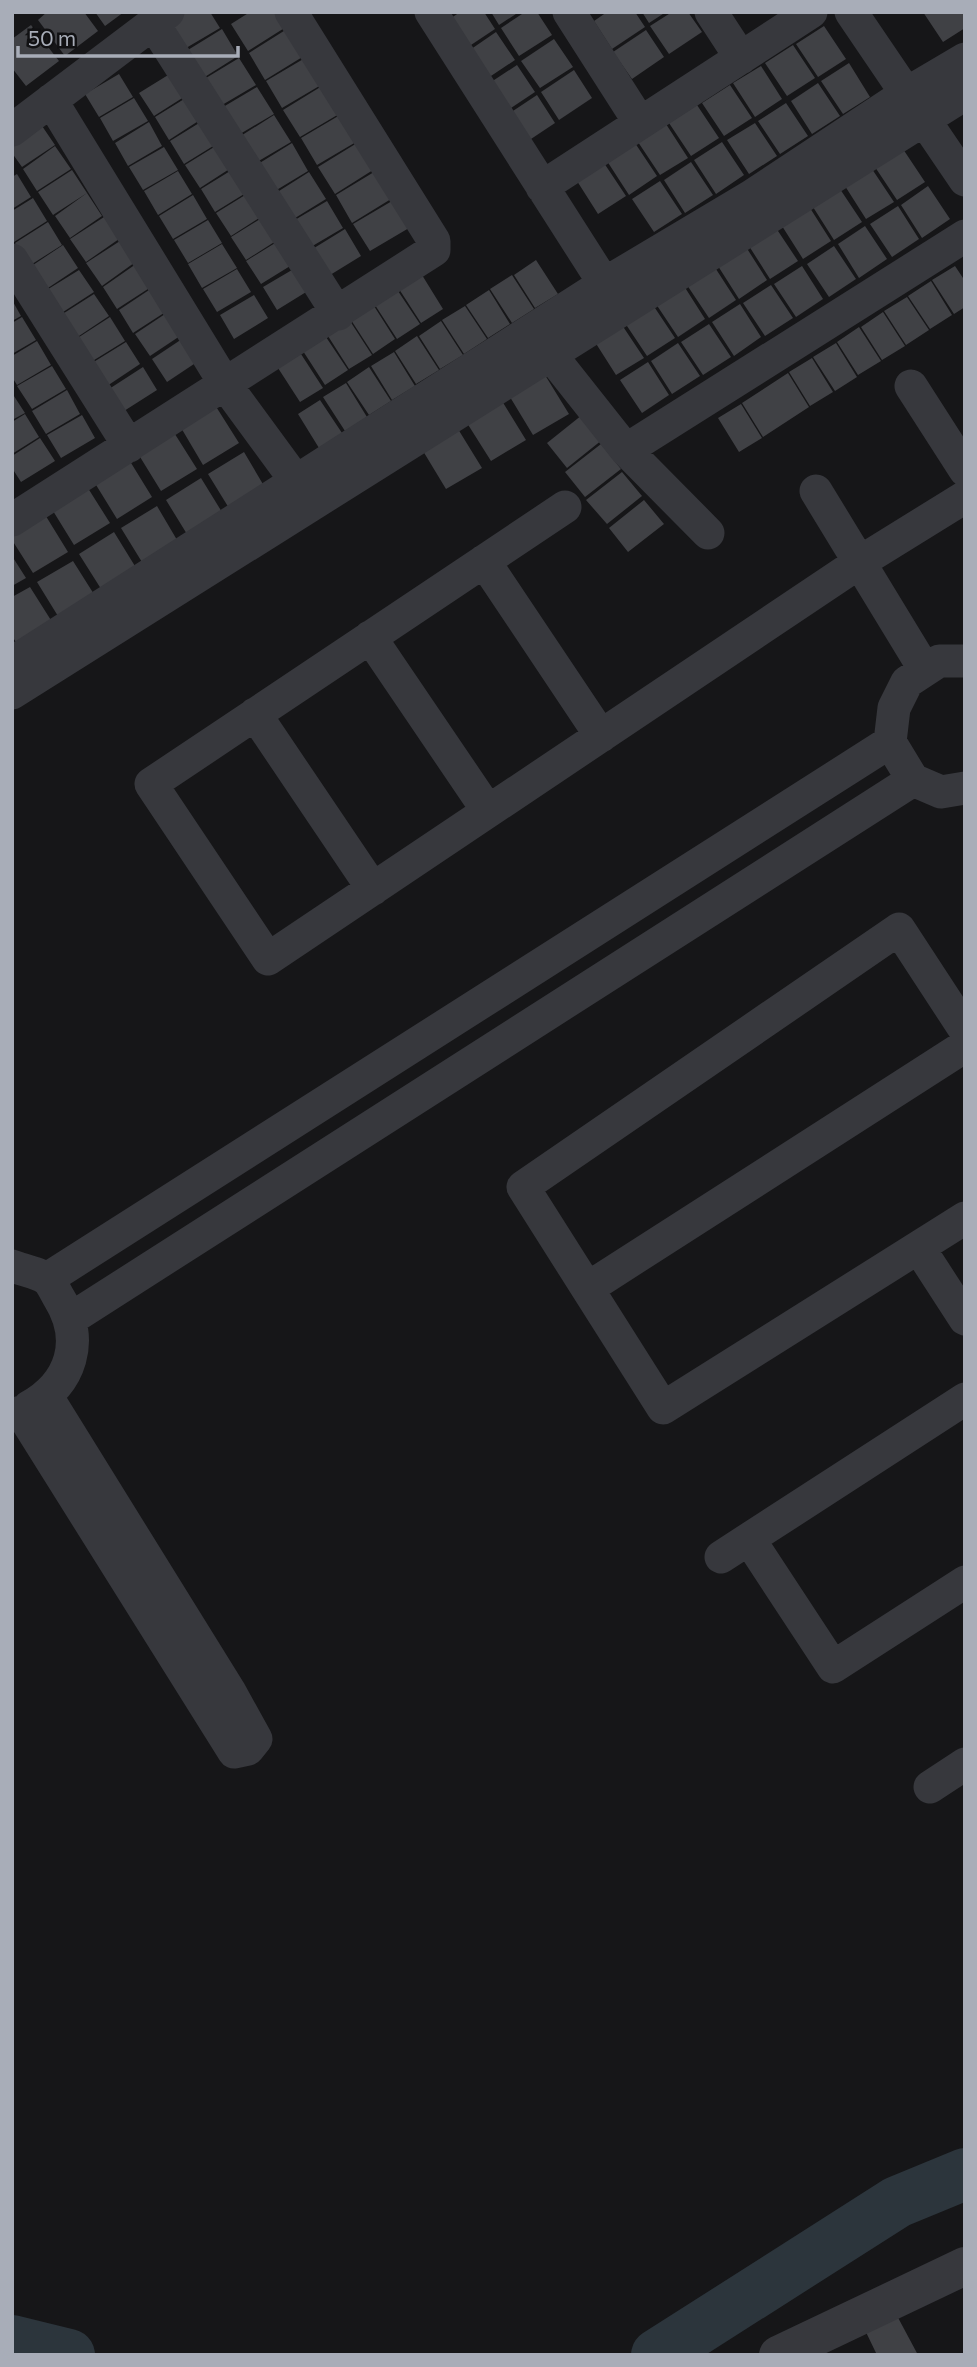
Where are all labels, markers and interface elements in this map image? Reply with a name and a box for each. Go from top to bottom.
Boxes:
scale bar [18,14,238,58]
text: 50 m [28,25,76,50]

